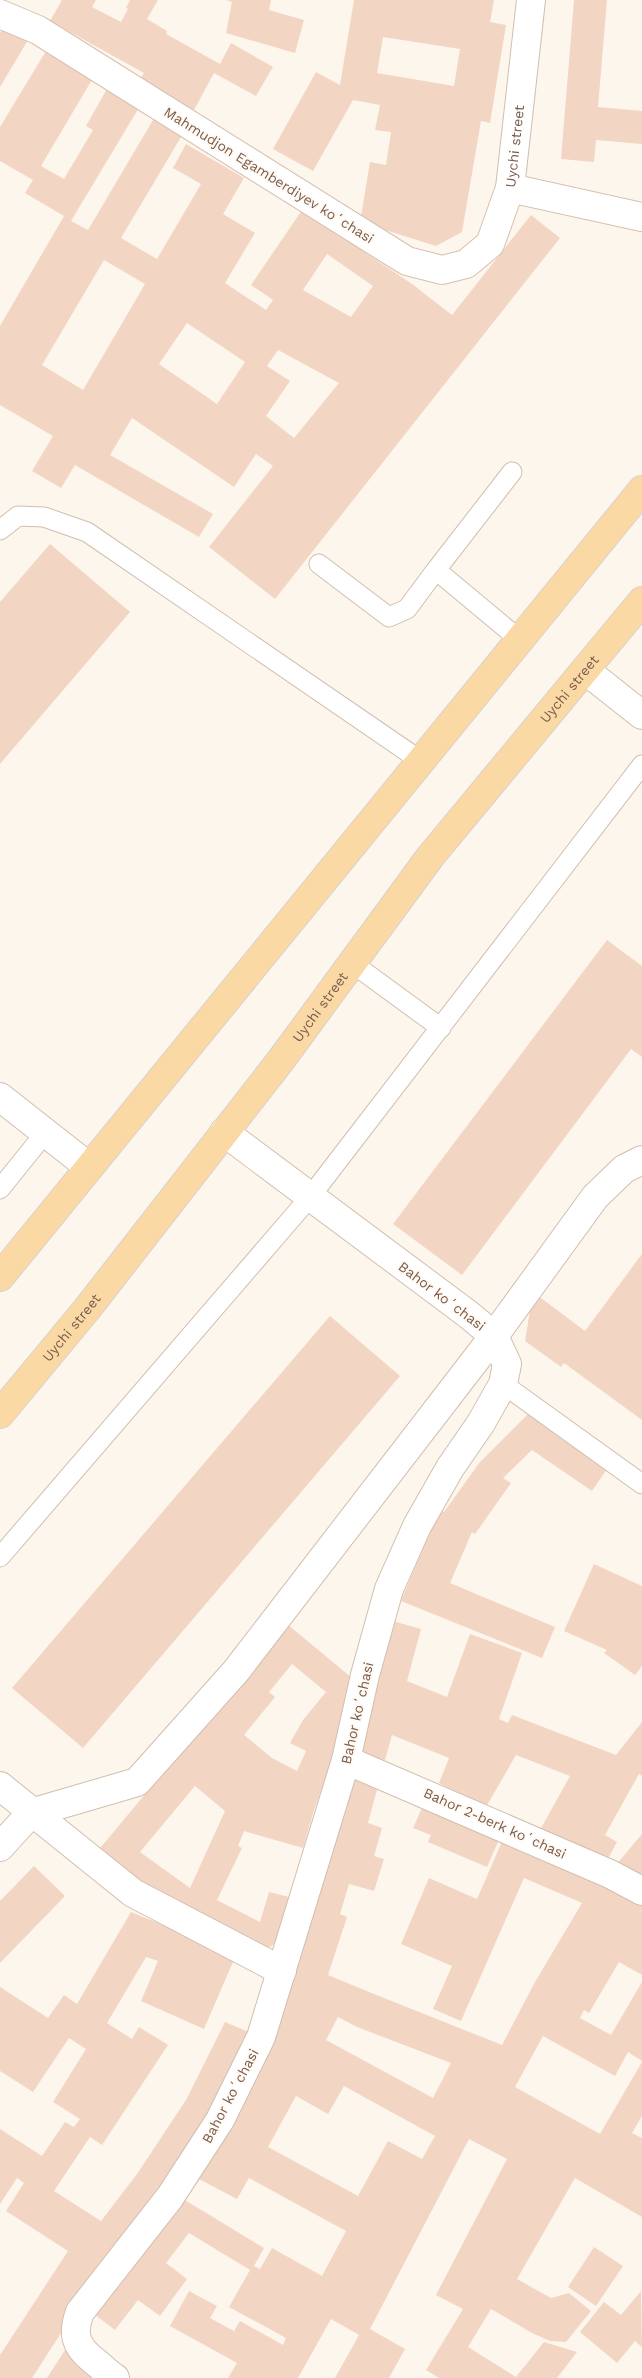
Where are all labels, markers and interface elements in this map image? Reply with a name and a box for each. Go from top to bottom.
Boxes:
street label: Mahmudjon Egamberdiyev koʻchasi [161,104,377,246]
street label: Uychi street [502,104,527,188]
street label: Uychi street [537,652,602,726]
street label: Uychi street [289,969,351,1045]
street label: Bahor koʻchasi [396,1258,488,1334]
street label: Uychi street [39,1291,104,1365]
street label: Bahor koʻchasi [337,1660,377,1766]
street label: Bahor 2-berk koʻchasi [421,1784,569,1862]
street label: Bahor koʻchasi [198,2046,262,2146]

